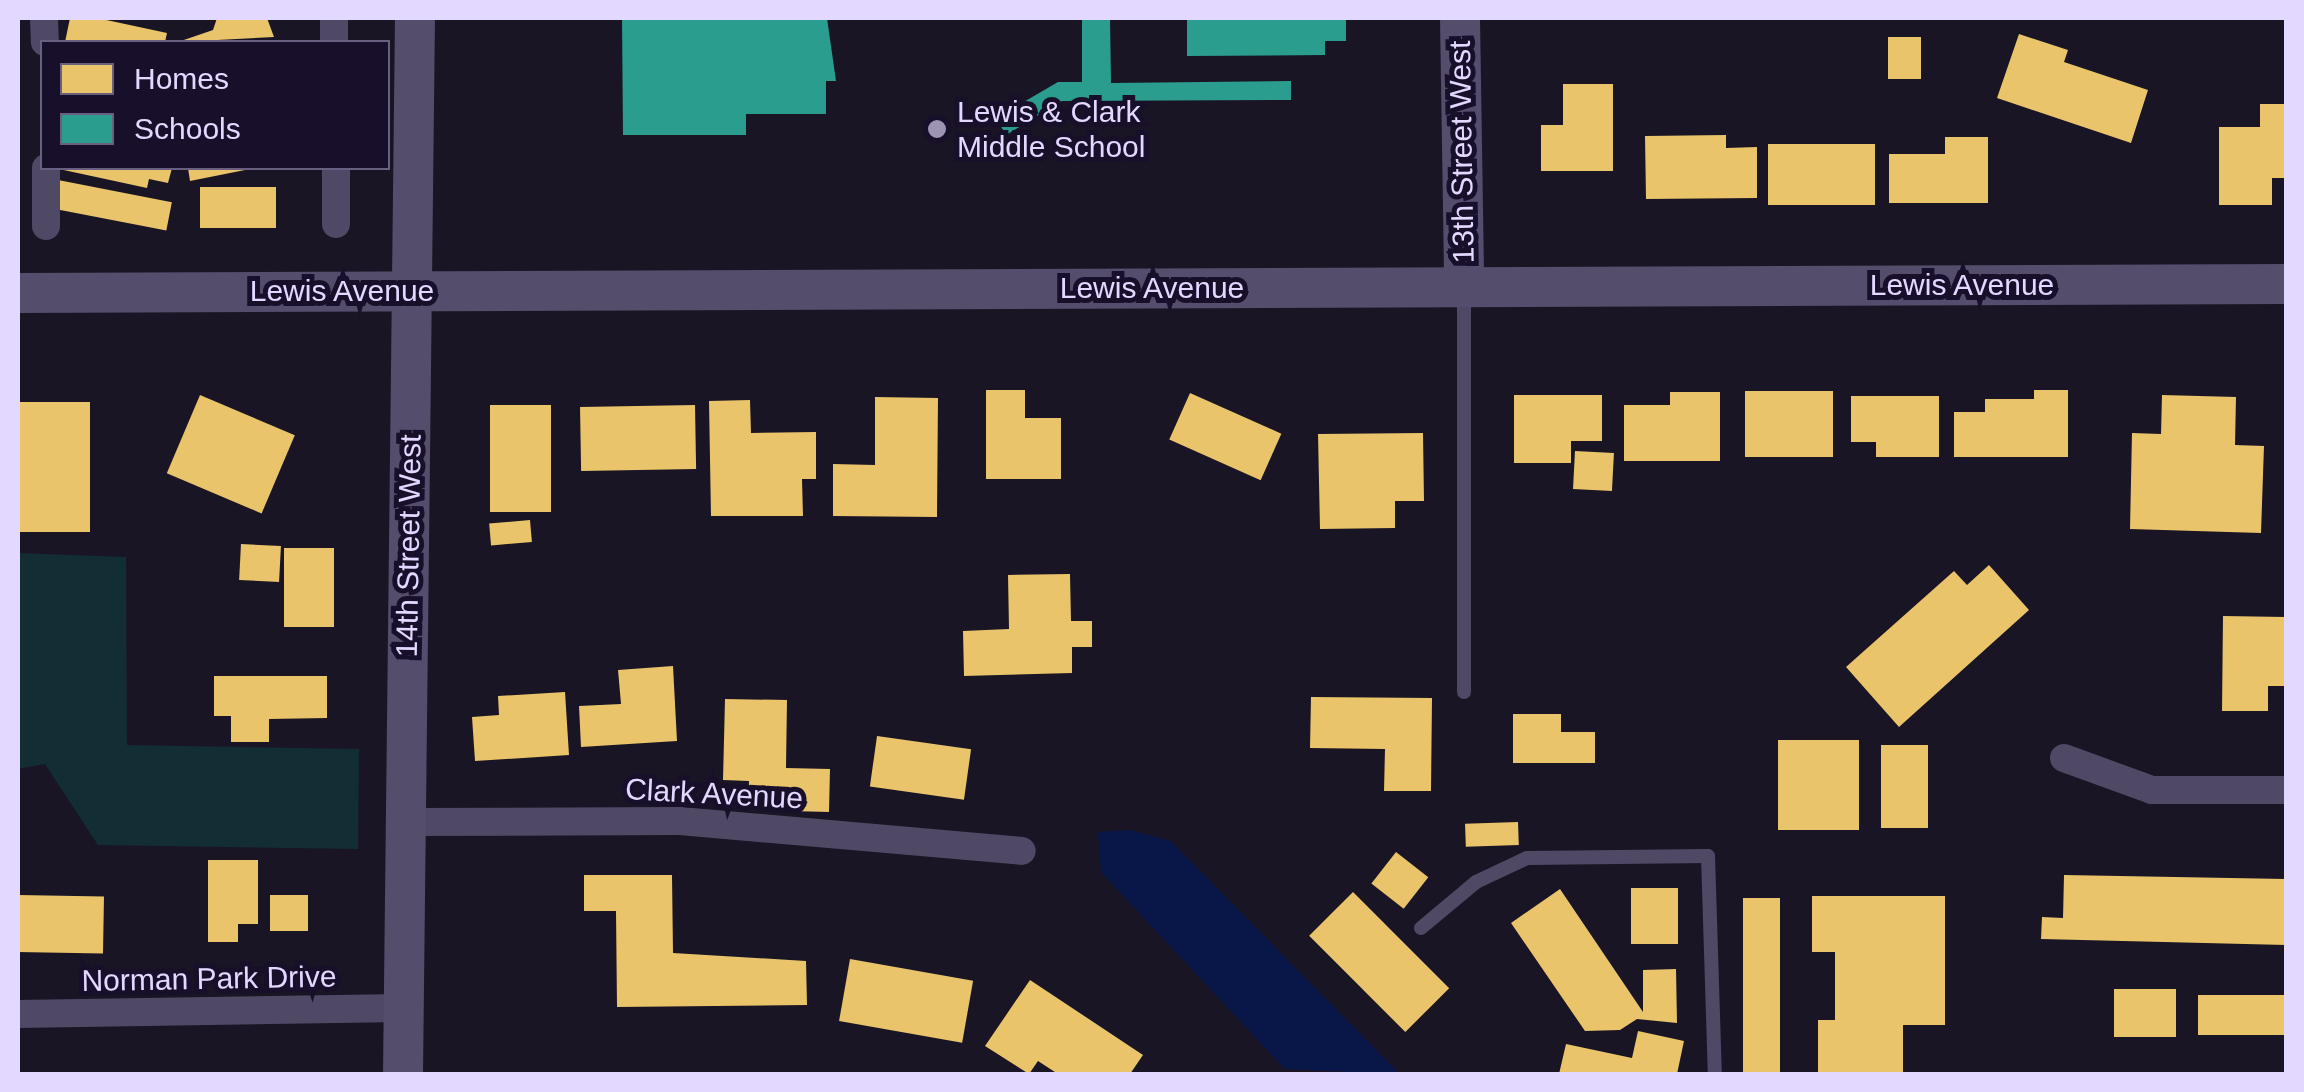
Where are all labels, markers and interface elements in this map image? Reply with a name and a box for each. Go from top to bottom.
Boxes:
legend [40,40,390,170]
street label: 13th Street West [1442,40,1482,264]
text: Homes [134,62,229,95]
place label: Lewis & Clark Middle School [957,94,1145,164]
text: Schools [134,112,241,145]
marker: Lewis & Clark Middle School [926,118,948,140]
street label: Lewis Avenue [1869,267,2055,303]
street label: Lewis Avenue [1059,270,1245,306]
street label: Lewis Avenue [249,273,435,309]
street label: 14th Street West [389,434,429,658]
street label: Clark Avenue [623,771,805,817]
street label: Norman Park Drive [81,959,337,999]

